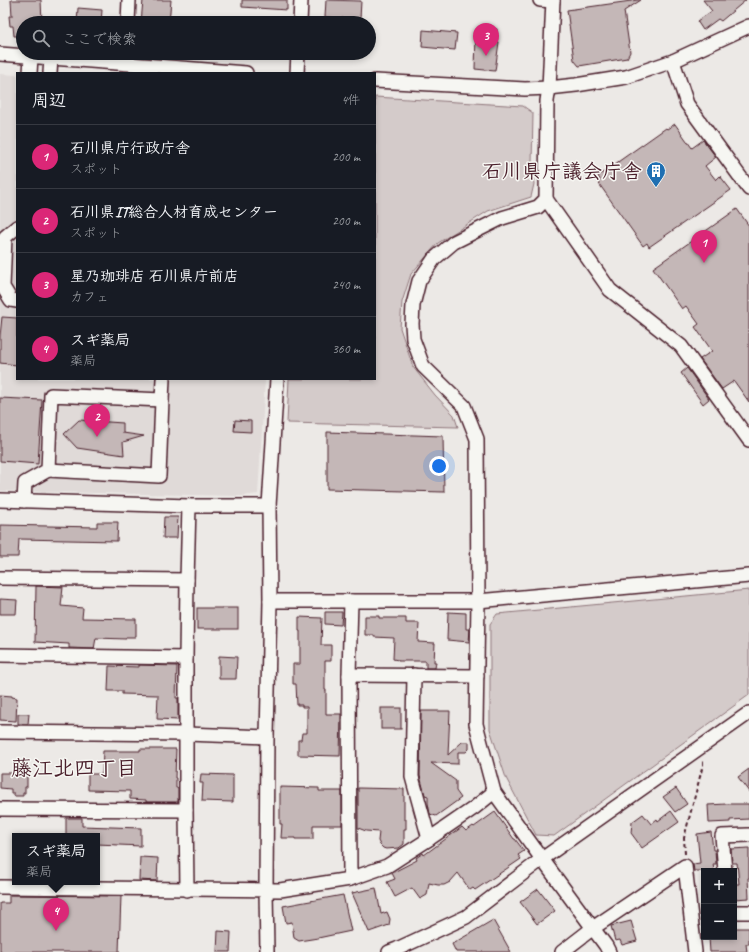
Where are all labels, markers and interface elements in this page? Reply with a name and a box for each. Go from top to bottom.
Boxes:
search box [16,16,376,60]
pin: 3 [473,23,499,56]
icon: search [30,27,52,49]
text: ここで検索 [62,30,137,49]
text: 周辺 [32,90,66,111]
text: 4件 [341,92,360,108]
text: 石川県庁行政庁舎 [70,139,190,158]
text: 1 [42,149,48,165]
text: 200 m [332,149,360,165]
place label: 石川県庁議会庁舎 [482,159,642,184]
building icon: 石川県庁議会庁舎 [645,160,667,188]
text: スポット [70,161,122,177]
text: 石川県IT総合人材育成センター [70,203,278,222]
text: 2 [42,213,48,229]
text: 200 m [332,213,360,229]
text: スポット [70,225,122,241]
pin: 1 [691,230,717,263]
text: 星乃珈琲店 石川県庁前店 [70,267,239,286]
text: 3 [42,277,48,293]
text: 240 m [332,277,360,293]
text: カフェ [70,289,109,305]
text: スギ薬局 [70,331,130,350]
text: 4 [42,341,48,357]
text: 360 m [332,341,360,357]
text: 薬局 [70,353,96,369]
pin: 2 [84,404,110,437]
your location [429,456,449,476]
district label: 藤江北四丁目 [11,755,137,781]
popup [12,833,100,885]
text: スギ薬局 [26,842,86,861]
text: 薬局 [26,864,52,880]
map controls [701,868,737,940]
button: + [701,868,737,904]
pin: 4 [43,898,69,931]
button: − [701,904,737,940]

